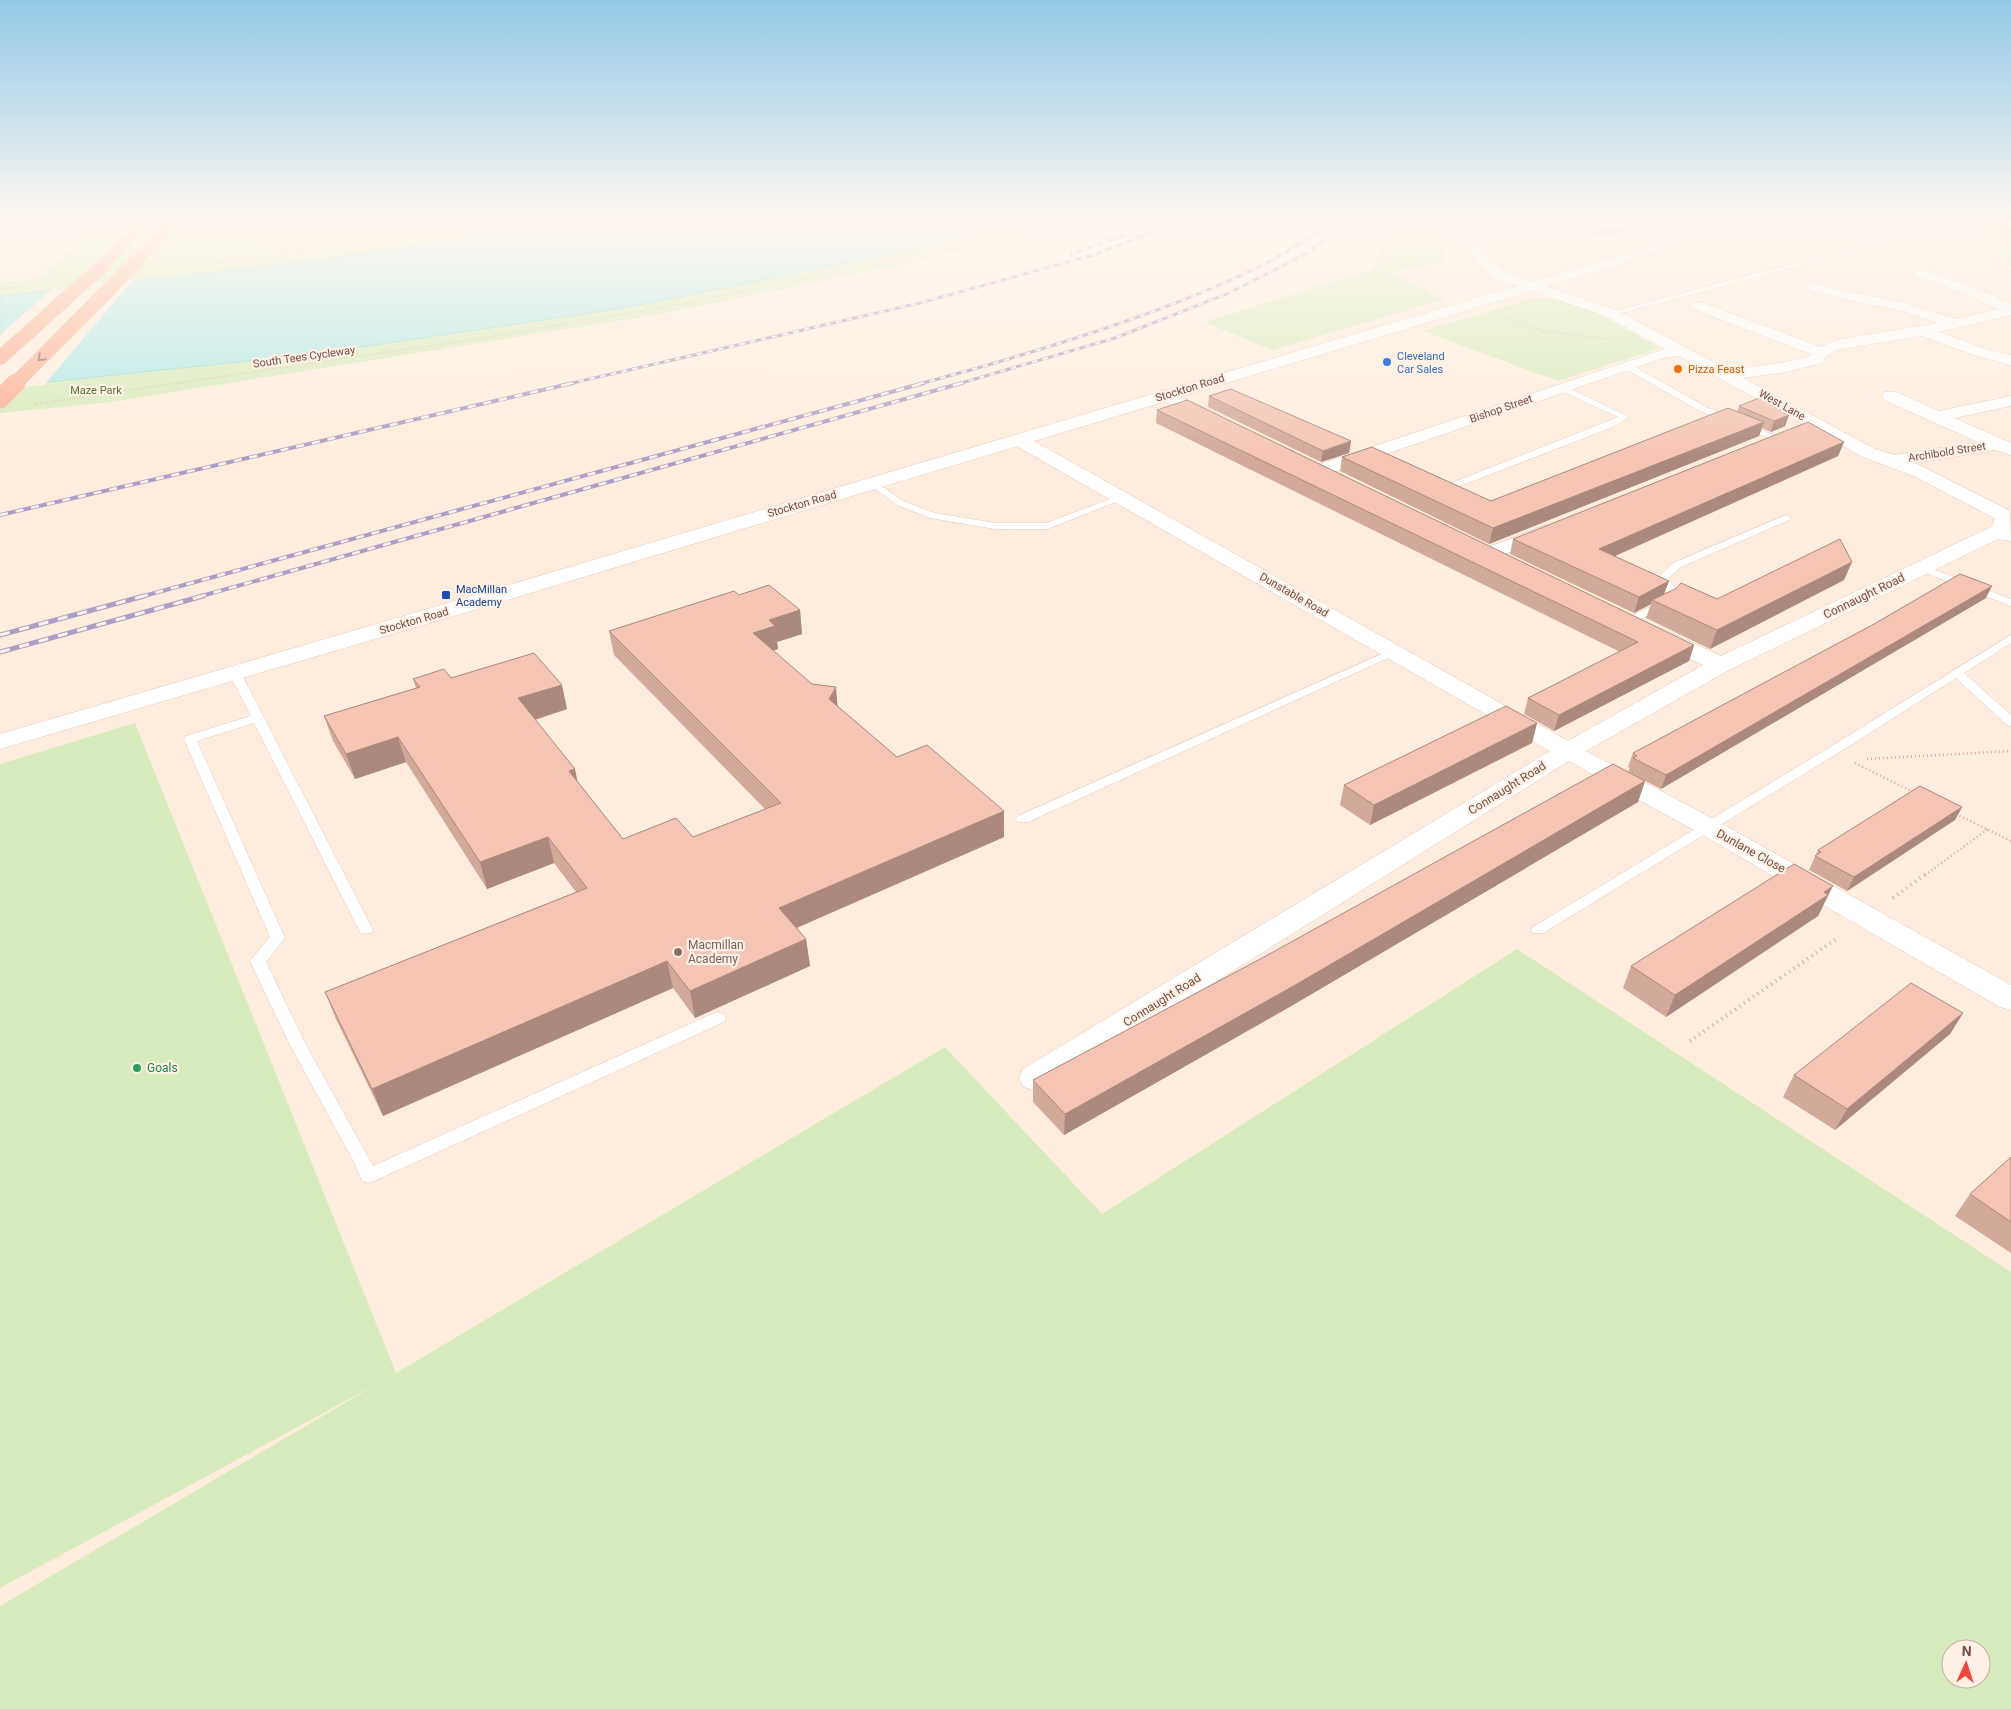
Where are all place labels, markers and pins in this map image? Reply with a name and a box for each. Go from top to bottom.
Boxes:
place label: Cleveland Car Sales [1397,350,1445,376]
marker: Cleveland Car Sales [1381,356,1393,368]
marker: Pizza Feast [1672,363,1684,375]
place label: Pizza Feast [1688,363,1745,376]
place label: MacMillan Academy [456,583,507,609]
marker: MacMillan Academy [440,589,452,601]
place label: Macmillan Academy [688,938,744,966]
marker: Macmillan Academy [672,946,684,958]
place label: Goals [147,1061,178,1075]
marker: Goals [131,1062,143,1074]

